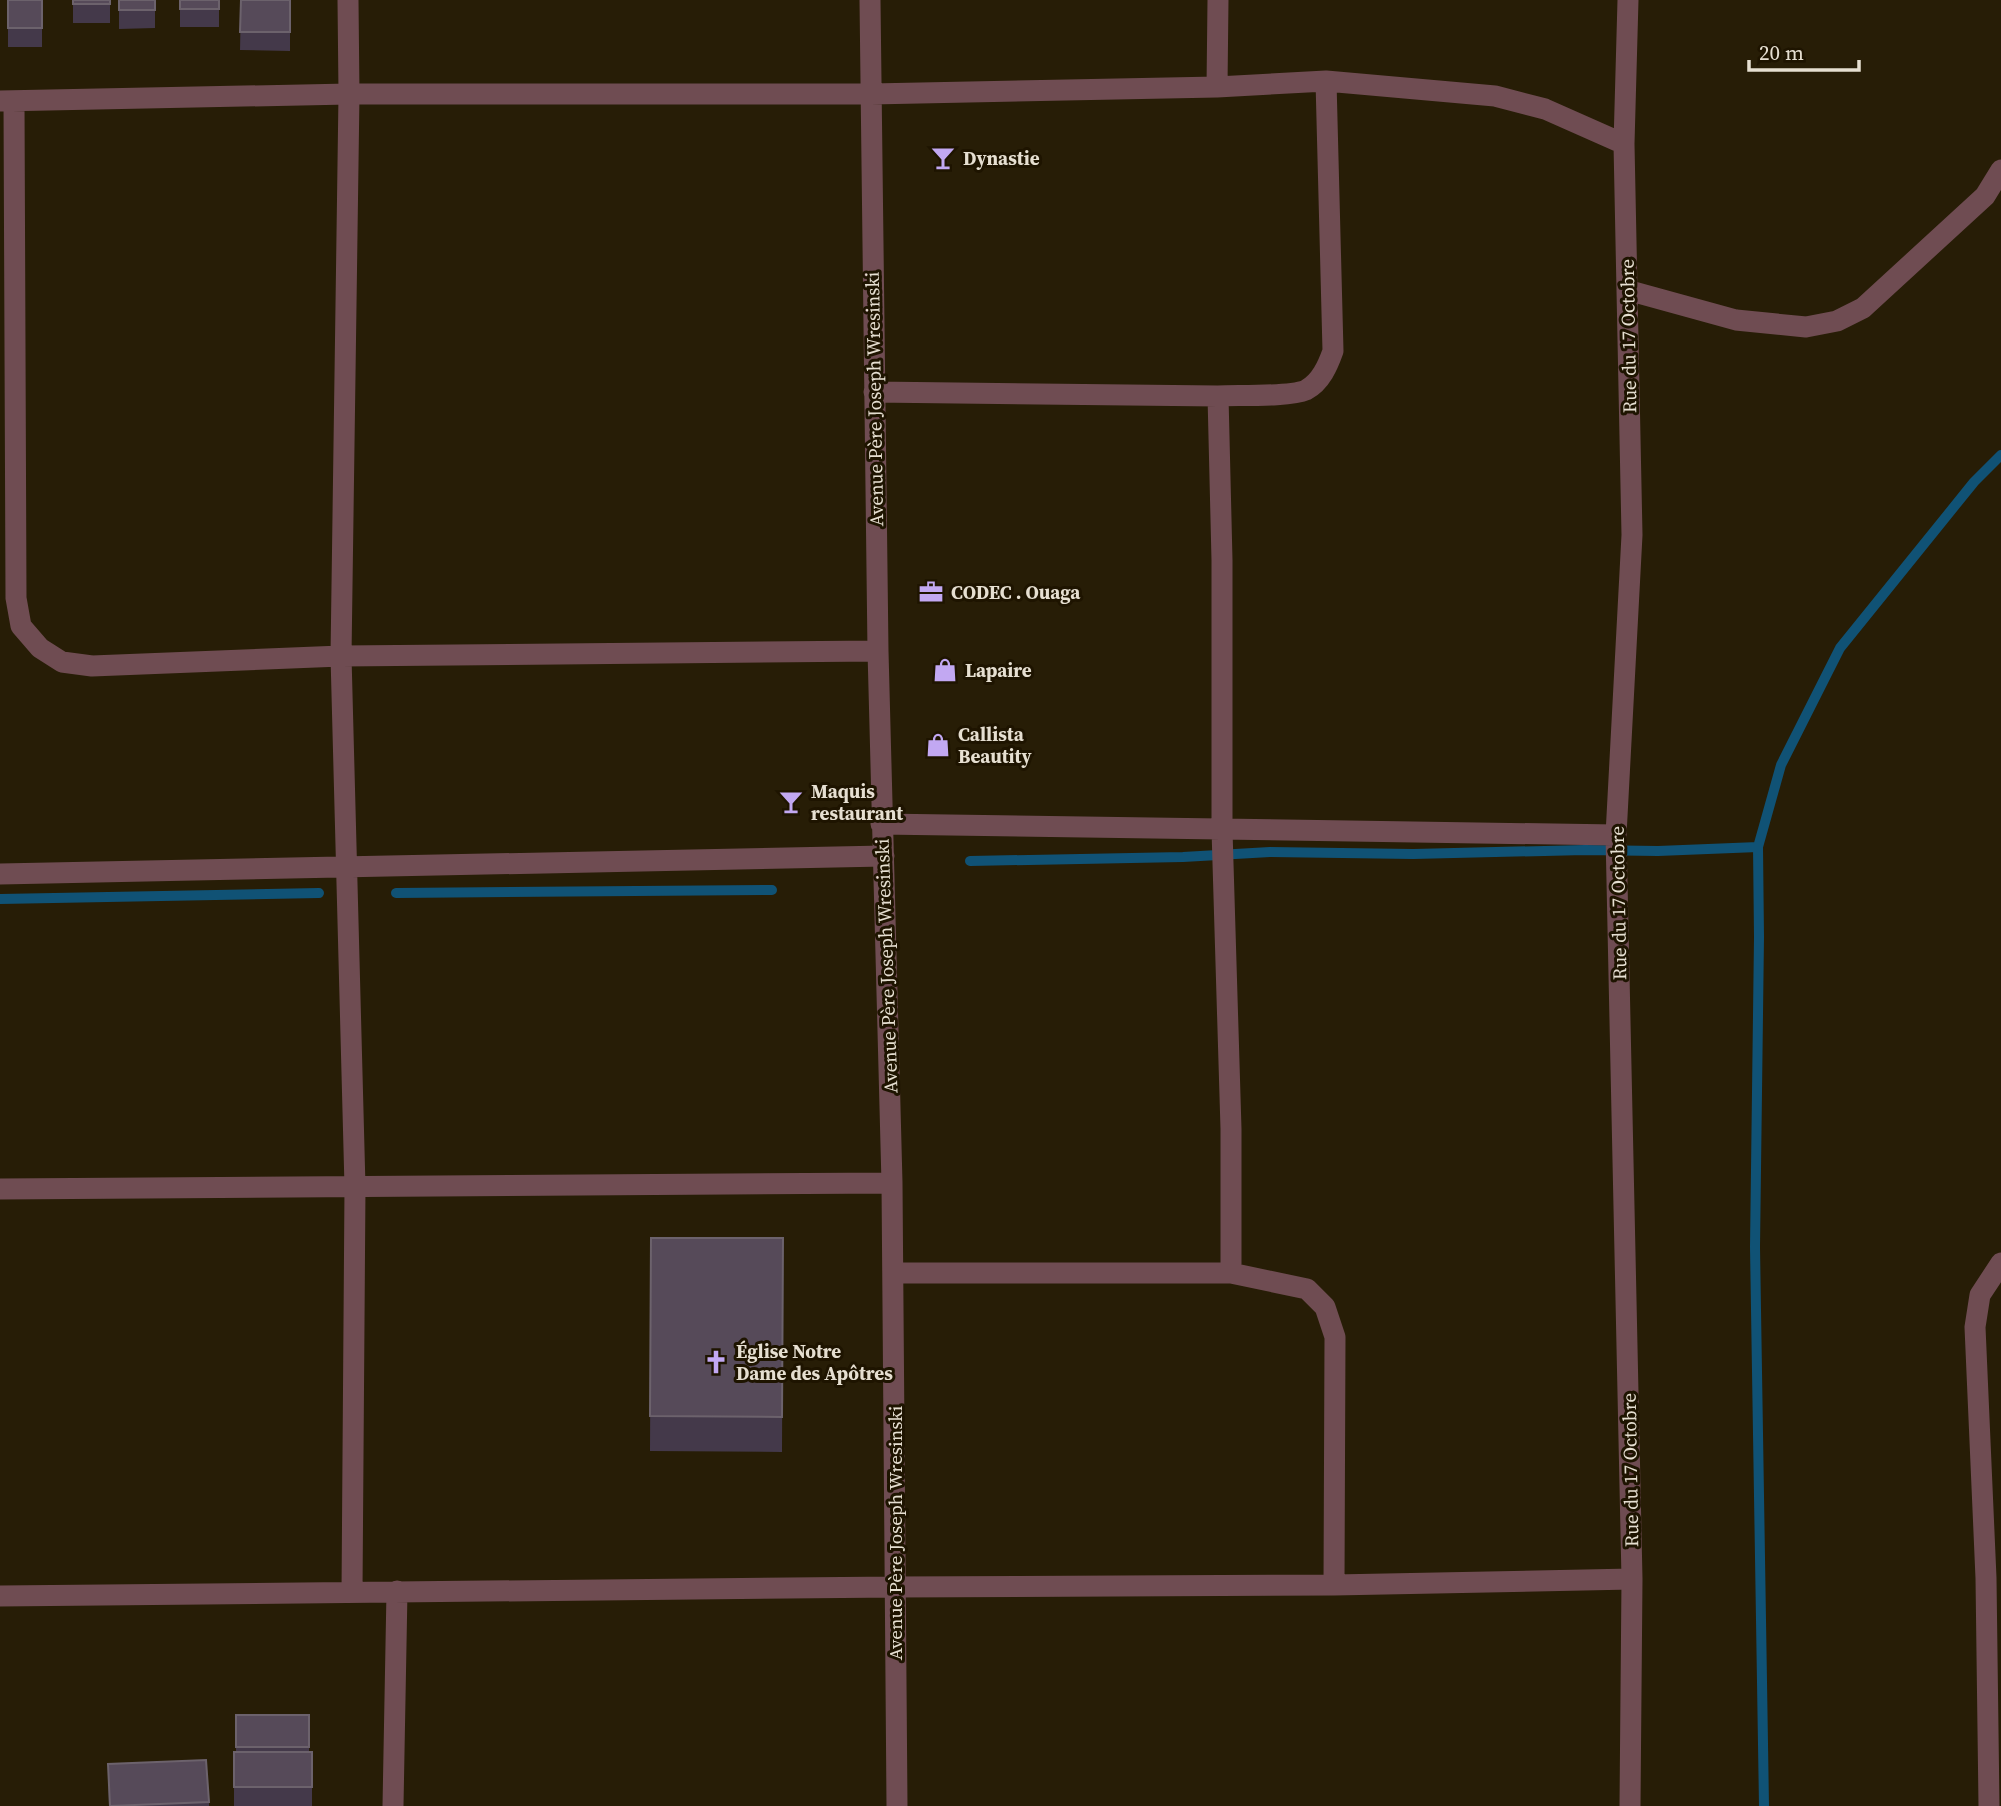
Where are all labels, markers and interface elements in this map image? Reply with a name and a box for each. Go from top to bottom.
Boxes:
scale bar [1749,28,1859,72]
text: 20 m [1759,38,1804,67]
bar icon: Dynastie [929,144,957,172]
place label: Dynastie [963,145,1040,171]
street label: Rue du 17 Octobre [1614,259,1642,413]
street label: Avenue Père Joseph Wresinski [859,271,889,527]
office icon: CODEC . Ouaga [917,578,945,606]
place label: CODEC . Ouaga [951,579,1081,605]
shop icon: Lapaire [931,656,959,684]
place label: Lapaire [965,657,1032,683]
place label: Callista Beautity [958,721,1032,769]
shop icon: Callista Beautity [924,731,952,759]
place label: Maquis restaurant [811,778,903,826]
bar icon: Maquis restaurant [777,788,805,816]
street label: Rue du 17 Octobre [1604,826,1632,980]
street label: Avenue Père Joseph Wresinski [869,838,903,1094]
place label: Église Notre Dame des Apôtres [736,1338,893,1386]
church icon: Église Notre Dame des Apôtres [702,1348,730,1376]
street label: Rue du 17 Octobre [1616,1393,1644,1547]
street label: Avenue Père Joseph Wresinski [882,1405,908,1660]

